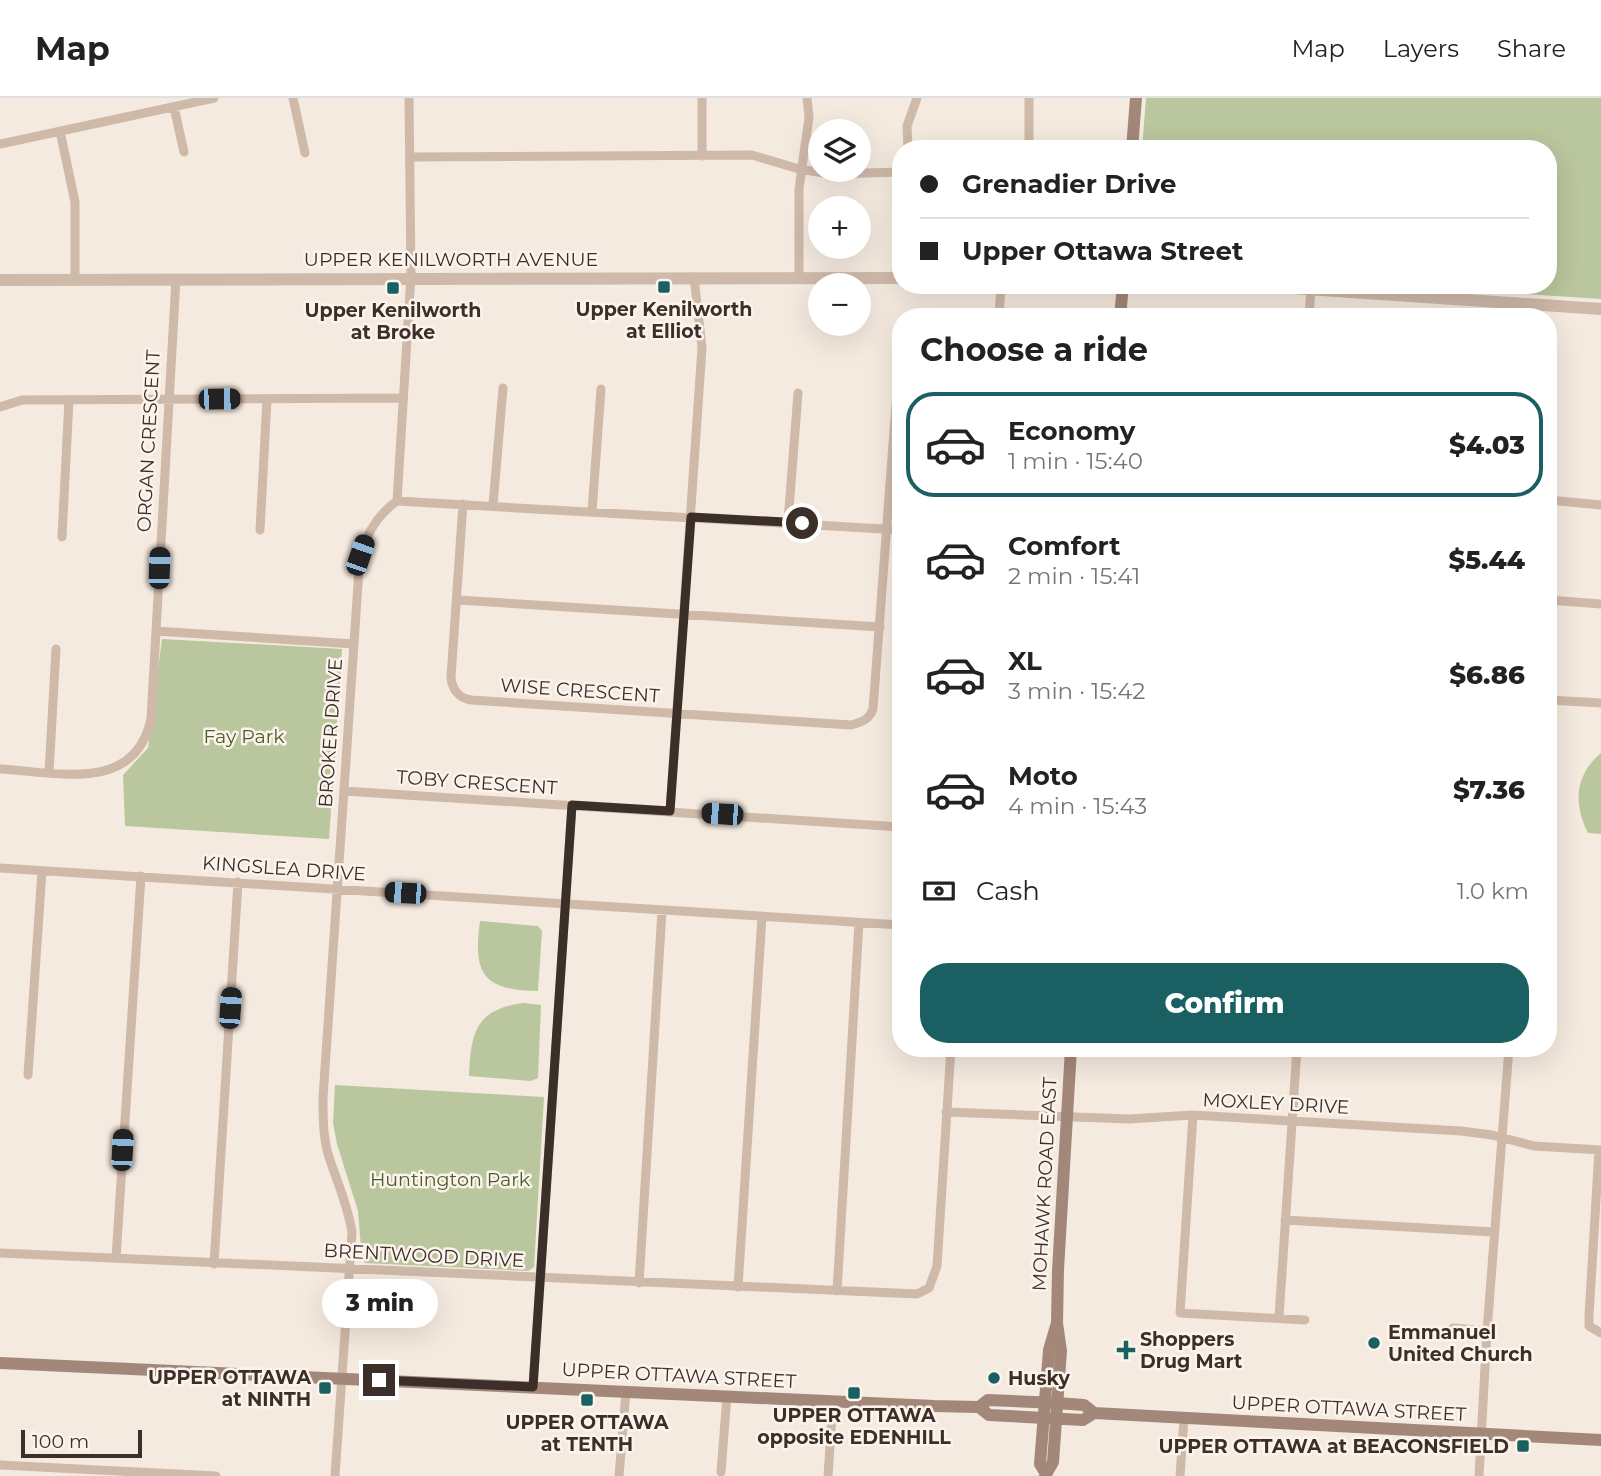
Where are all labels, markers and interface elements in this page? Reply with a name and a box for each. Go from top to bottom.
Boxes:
text: Map [35,28,110,68]
text: Map [1291,34,1345,63]
text: Layers [1383,34,1459,63]
text: Share [1497,34,1566,63]
map controls [808,119,871,336]
button: layers [808,119,871,182]
text: Grenadier Drive [962,168,1176,200]
button: + [808,196,871,259]
text: Upper Ottawa Street [962,235,1243,267]
street label: UPPER KENILWORTH AVENUE [304,248,598,271]
button: − [808,273,871,336]
marker: Upper Kenilworth at Elliot [656,279,672,295]
marker: Upper Kenilworth at Broke [385,280,401,296]
place label: Upper Kenilworth at Elliot [576,298,752,343]
place label: Upper Kenilworth at Broke [305,299,481,344]
text: Choose a ride [920,330,1148,369]
street label: ORGAN CRESCENT [132,349,165,533]
car [198,388,241,410]
icon: car [924,413,987,476]
text: Economy [1008,415,1135,447]
text: $4.03 [1449,429,1525,461]
text: 1 min · 15:40 [1008,447,1143,475]
route start [786,507,818,539]
icon: car [924,528,987,591]
text: Comfort [1008,530,1120,562]
car [344,532,377,578]
text: $5.44 [1449,544,1525,576]
car [148,547,171,589]
text: 2 min · 15:41 [1008,562,1140,590]
icon: car [924,643,987,706]
text: XL [1008,645,1042,677]
street label: BROKER DRIVE [314,658,347,808]
text: $6.86 [1449,659,1525,691]
street label: WISE CRESCENT [499,673,661,708]
text: 3 min · 15:42 [1008,677,1145,705]
park label: Fay Park [203,725,285,748]
icon: car [924,758,987,821]
text: Moto [1008,760,1078,792]
street label: TOBY CRESCENT [396,765,558,800]
text: $7.36 [1453,774,1525,806]
text: 4 min · 15:43 [1008,792,1147,820]
car [701,802,744,826]
street label: KINGSLEA DRIVE [201,851,367,886]
icon: cash [920,872,958,910]
text: Cash [976,875,1040,907]
text: 1.0 km [1457,877,1529,905]
car [384,881,427,905]
button: Confirm [920,963,1529,1043]
car [219,986,242,1030]
street label: MOHAWK ROAD EAST [1027,1076,1062,1292]
street label: MOXLEY DRIVE [1202,1088,1350,1119]
car [111,1128,134,1172]
park label: Huntington Park [370,1168,531,1191]
street label: BRENTWOOD DRIVE [323,1239,525,1272]
callout: 3 min [321,1278,437,1328]
text: 3 min [346,1289,414,1317]
place label: Emmanuel United Church [1388,1321,1533,1366]
place label: Shoppers Drug Mart [1140,1328,1242,1373]
marker: Emmanuel United Church [1366,1335,1382,1351]
marker: Shoppers Drug Mart [1118,1342,1134,1358]
street label: UPPER OTTAWA STREET [561,1358,797,1393]
route end [363,1364,395,1396]
place label: UPPER OTTAWA at NINTH [148,1366,311,1411]
place label: Husky [1008,1367,1071,1390]
marker: Husky [986,1370,1002,1386]
marker: UPPER OTTAWA at NINTH [317,1380,333,1396]
marker: UPPER OTTAWA opposite EDENHILL [846,1385,862,1401]
street label: UPPER OTTAWA STREET [1231,1391,1467,1426]
marker: UPPER OTTAWA at TENTH [579,1392,595,1408]
place label: UPPER OTTAWA opposite EDENHILL [757,1404,951,1449]
place label: UPPER OTTAWA at TENTH [505,1411,669,1456]
scale bar [21,1427,142,1459]
text: 100 m [32,1430,89,1453]
place label: UPPER OTTAWA at BEACONSFIELD [1159,1435,1509,1458]
marker: UPPER OTTAWA at BEACONSFIELD [1515,1438,1531,1454]

